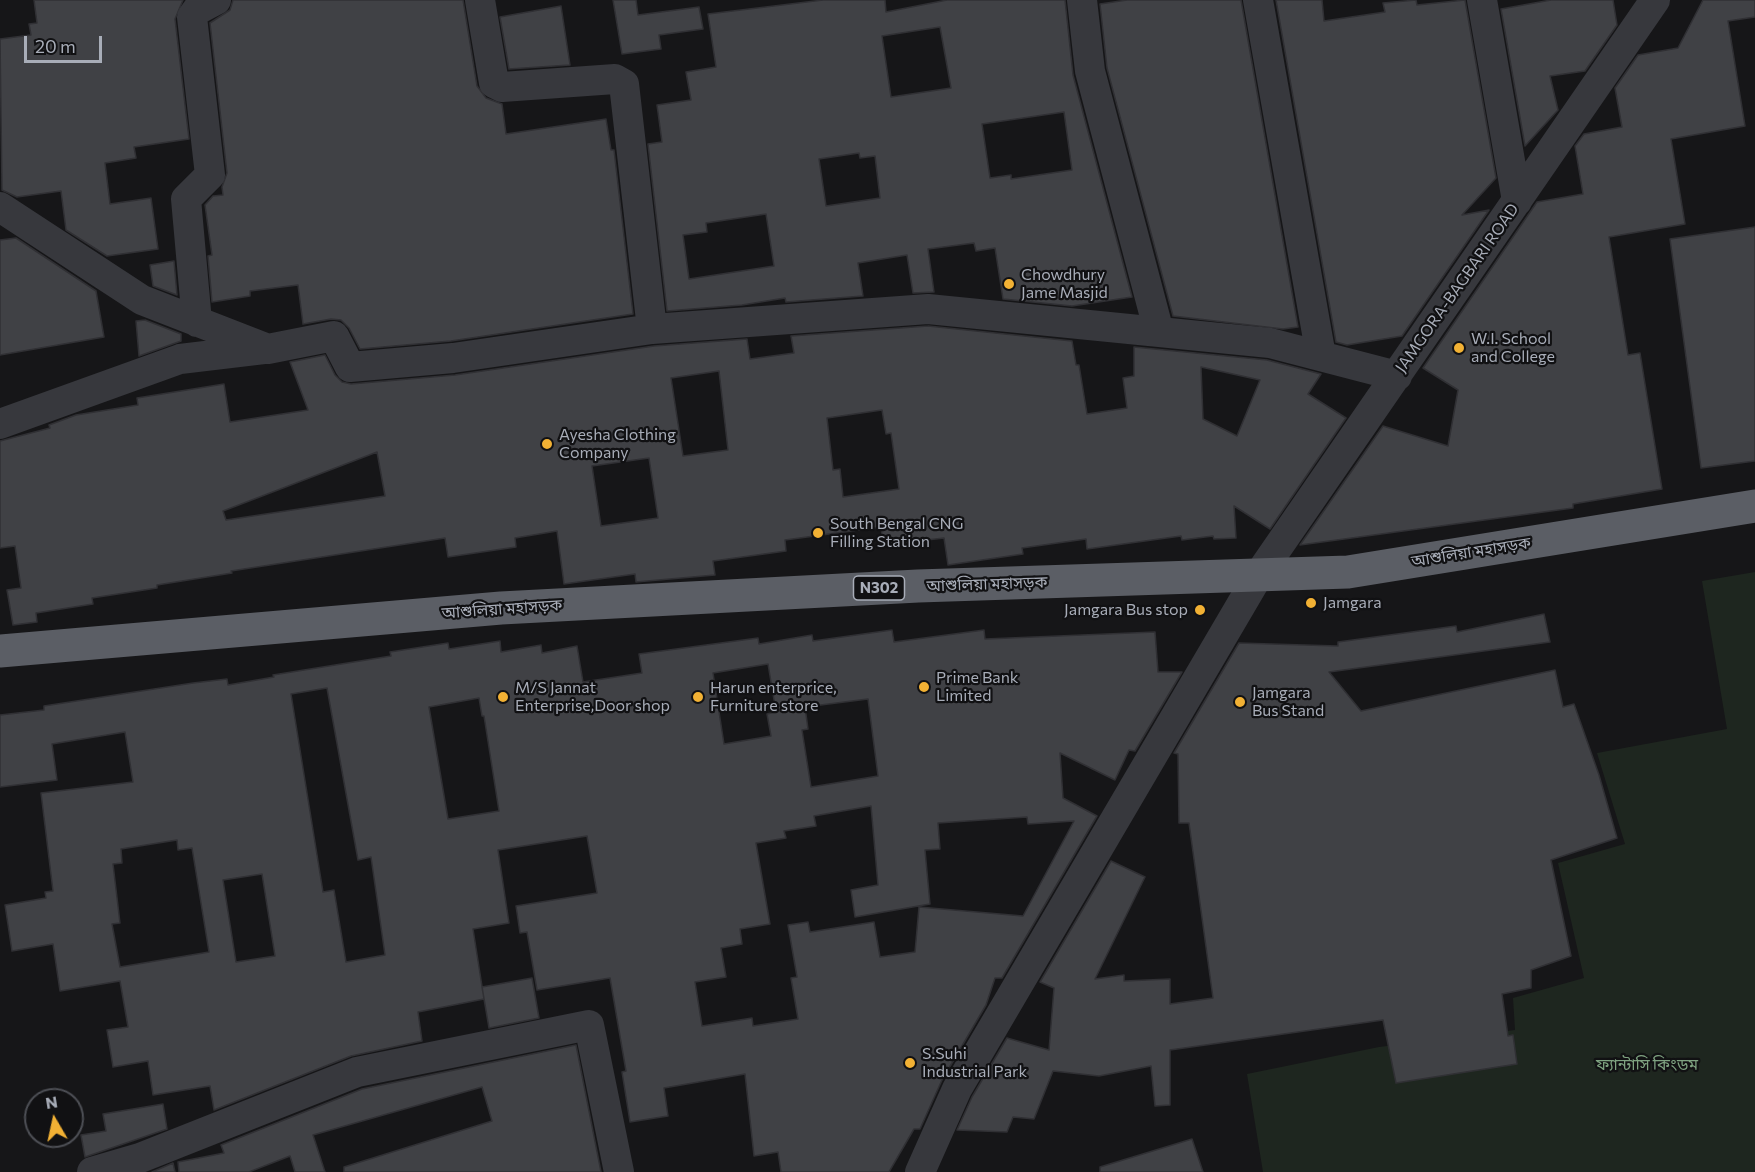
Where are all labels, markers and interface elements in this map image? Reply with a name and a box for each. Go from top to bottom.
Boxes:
scale bar [27,24,105,62]
text: 20 m [35,35,76,57]
street label: JAMGORA-BAGBARI ROAD [1391,200,1523,376]
place label: Chowdhury Jame Masjid [1021,265,1108,303]
marker: Chowdhury Jame Masjid [1002,277,1016,291]
place label: W.I. School and College [1471,329,1555,367]
marker: W.I. School and College [1452,341,1466,355]
place label: Ayesha Clothing Company [559,425,676,463]
marker: Ayesha Clothing Company [540,437,554,451]
place label: South Bengal CNG Filling Station [830,514,963,552]
marker: South Bengal CNG Filling Station [811,526,825,540]
street label: আশুলিয়া মহাসড়ক [1410,533,1532,571]
street label: আশুলিয়া মহাসড়ক [926,572,1048,596]
road number: N302 [854,576,904,600]
place label: Jamgara [1323,593,1382,613]
street label: আশুলিয়া মহাসড়ক [441,595,563,623]
marker: Jamgara [1304,596,1318,610]
place label: Jamgara Bus stop [1064,600,1188,620]
marker: Jamgara Bus stop [1193,603,1207,617]
place label: Prime Bank Limited [936,668,1019,706]
place label: M/S Jannat Enterprise,Door shop [515,678,670,716]
place label: Harun enterprice, Furniture store [710,678,837,716]
marker: Prime Bank Limited [917,680,931,694]
place label: Jamgara Bus Stand [1252,683,1324,721]
marker: M/S Jannat Enterprise,Door shop [496,690,510,704]
marker: Harun enterprice, Furniture store [691,690,705,704]
marker: Jamgara Bus Stand [1233,695,1247,709]
place label: S.Suhi Industrial Park [922,1044,1027,1082]
park label: ফ্যান্টাসি কিংডম [1596,1055,1698,1075]
marker: S.Suhi Industrial Park [903,1056,917,1070]
north arrow [24,1088,84,1148]
text: N [44,1091,59,1112]

